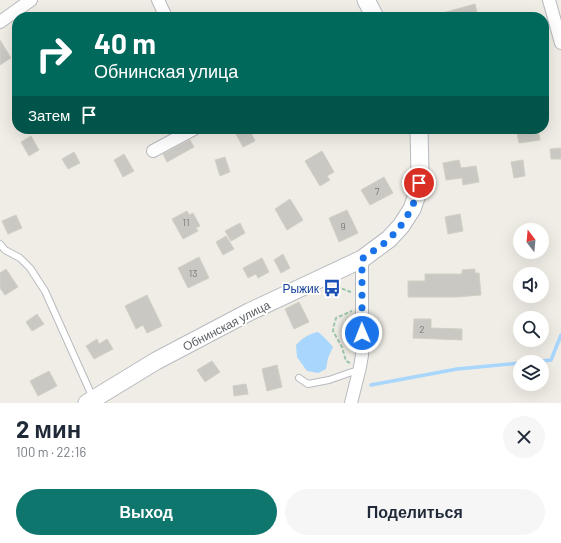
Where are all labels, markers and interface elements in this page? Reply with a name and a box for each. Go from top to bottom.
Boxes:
text: 40 m [94,26,156,60]
icon: right [28,28,80,80]
text: Обнинская улица [94,60,238,82]
icon: arrive [78,104,100,126]
text: Затем [28,106,70,124]
pin [402,166,436,200]
icon: arrive [408,172,430,194]
house number: 7 [375,185,380,197]
house number: 11 [182,216,190,228]
house number: 9 [340,220,346,232]
north arrow [513,223,549,259]
map controls [513,223,549,391]
house number: 13 [189,267,197,279]
button: sound [513,267,549,303]
bus stop icon: Рыжик [322,278,342,298]
place label: Рыжик [282,281,320,295]
street label: Обнинская улица [180,297,273,354]
button: search [513,311,549,347]
position arrow [341,312,383,354]
house number: 2 [419,323,425,335]
button: layers [513,355,549,391]
text: 2 мин [16,414,81,443]
button: close [503,416,545,458]
text: 100 m · 22:16 [16,444,86,460]
button: Выход [16,489,277,535]
button: Поделиться [285,489,545,535]

